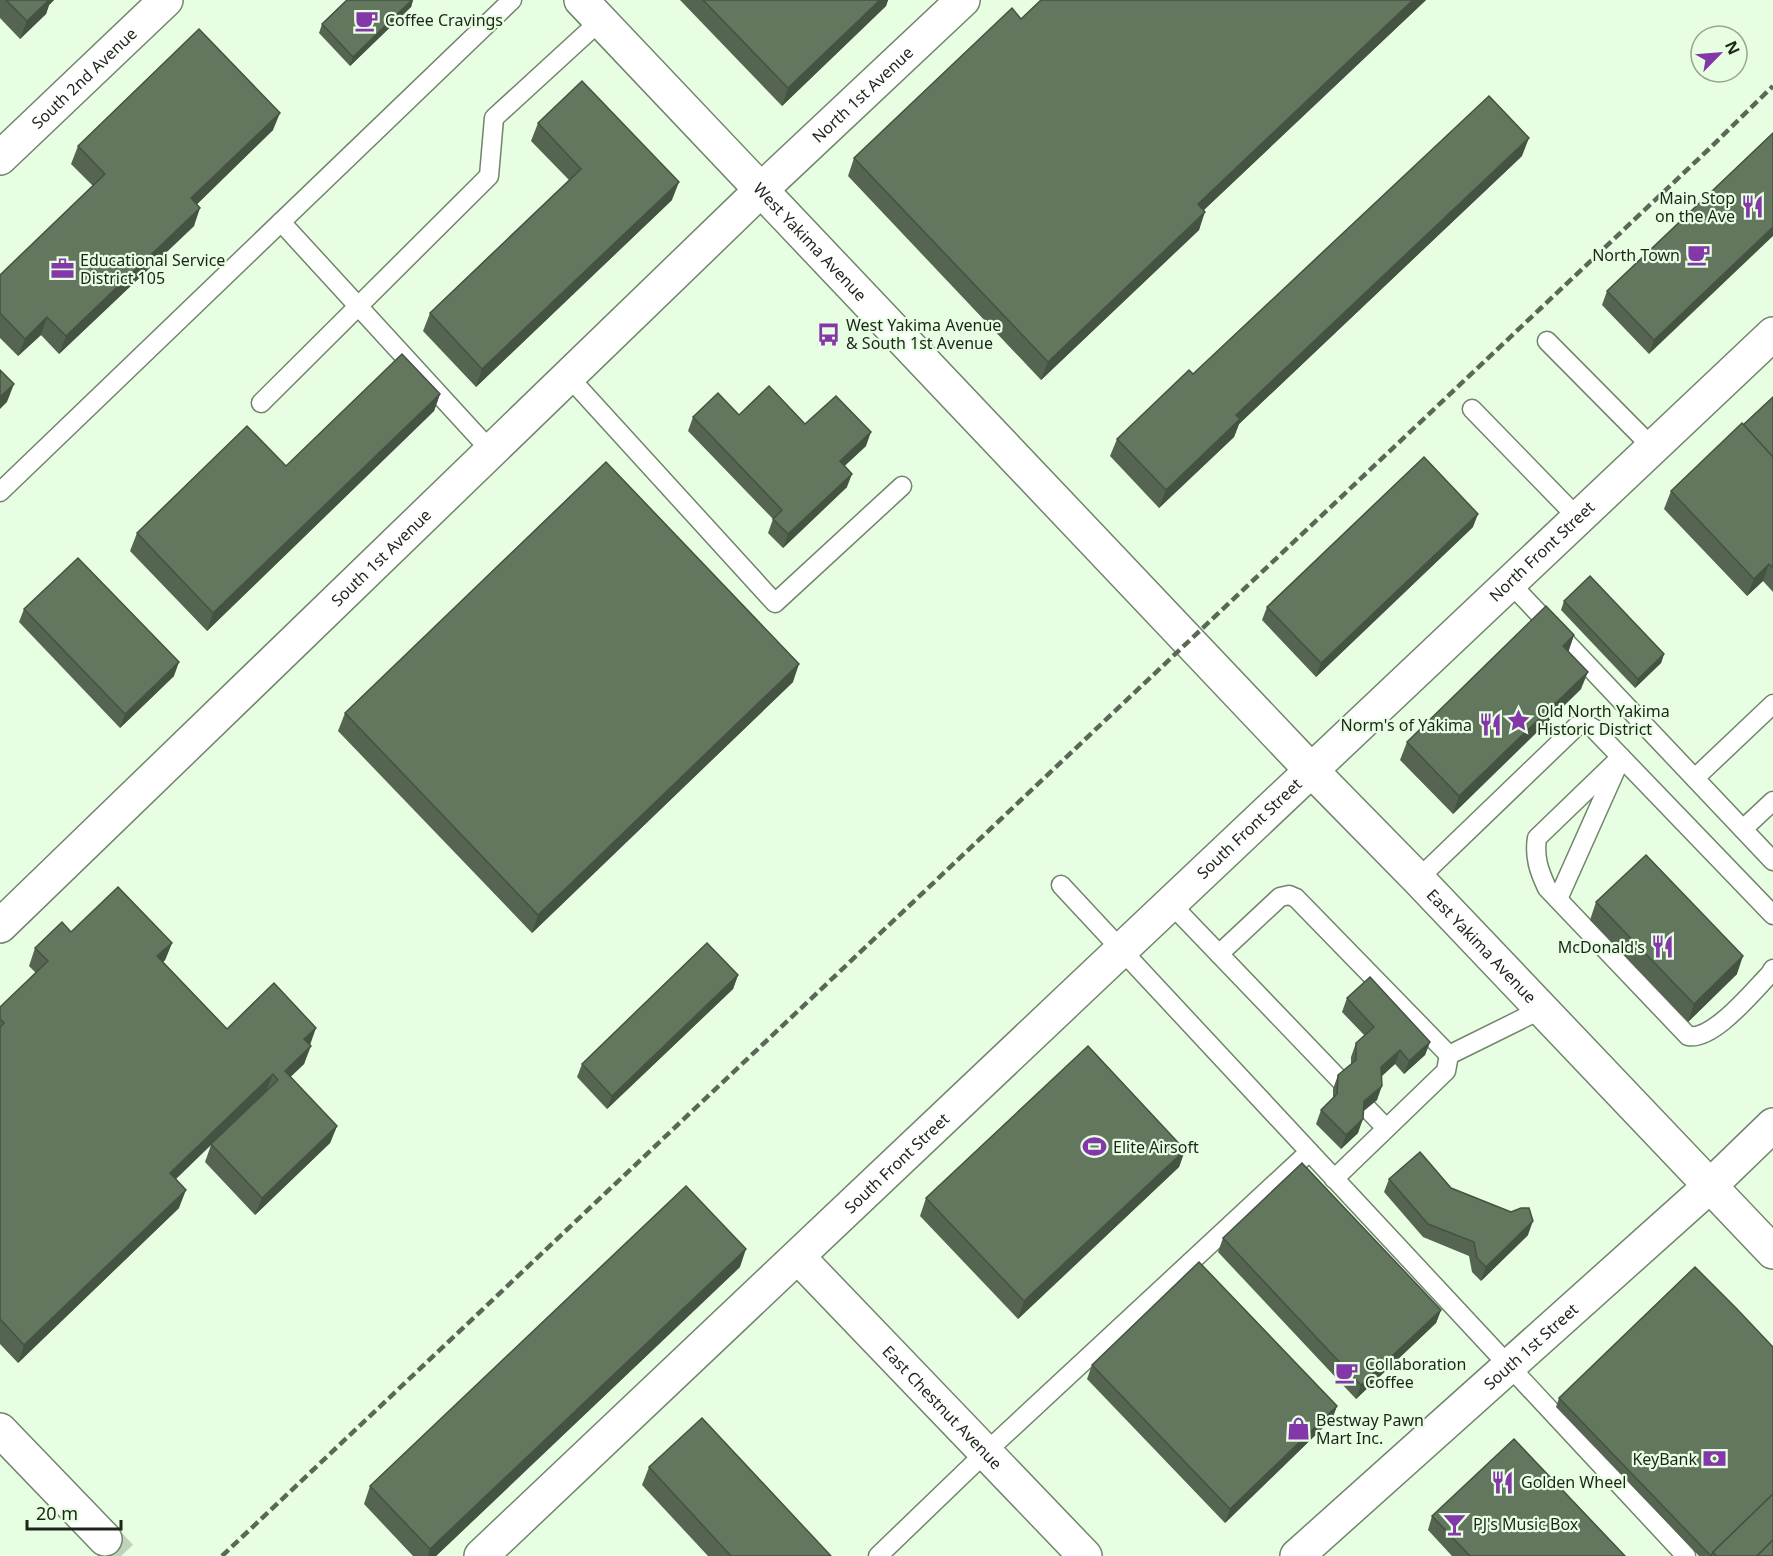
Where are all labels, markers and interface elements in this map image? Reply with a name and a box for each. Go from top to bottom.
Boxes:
cafe icon: Coffee Cravings [354,7,380,33]
place label: Coffee Cravings [385,9,503,31]
street label: South 2nd Avenue [27,23,141,133]
north arrow [1689,24,1749,84]
text: N [1720,37,1745,58]
street label: North 1st Avenue [807,42,918,148]
street label: West Yakima Avenue [749,178,872,306]
place label: Main Stop on the Ave [1655,187,1735,227]
restaurant icon: Main Stop on the Ave [1740,194,1766,220]
cafe icon: North Town [1685,242,1711,268]
place label: North Town [1592,244,1680,266]
place label: Educational Service District 105 [80,249,225,289]
office icon: Educational Service District 105 [49,256,75,282]
place label: West Yakima Avenue & South 1st Avenue [846,314,1001,354]
bus stop icon: West Yakima Avenue & South 1st Avenue [815,321,841,347]
street label: North Front Street [1484,496,1599,606]
street label: South 1st Avenue [326,504,436,611]
place label: Old North Yakima Historic District [1537,700,1670,740]
place icon: Old North Yakima Historic District [1506,707,1532,733]
restaurant icon: Norm's of Yakima [1477,712,1503,738]
place label: Norm's of Yakima [1341,714,1472,736]
street label: South Front Street [1192,773,1307,884]
street label: East Yakima Avenue [1422,884,1541,1008]
restaurant icon: McDonald's [1650,934,1676,960]
place label: McDonald's [1558,936,1645,958]
street label: South Front Street [839,1108,954,1218]
sports icon: Elite Airsoft [1082,1134,1108,1160]
place label: Elite Airsoft [1113,1136,1199,1158]
street label: South 1st Street [1479,1298,1583,1395]
street label: East Chestnut Avenue [878,1341,1007,1474]
place label: Collaboration Coffee [1365,1353,1466,1393]
cafe icon: Collaboration Coffee [1334,1360,1360,1386]
place label: Bestway Pawn Mart Inc. [1316,1409,1424,1449]
shop icon: Bestway Pawn Mart Inc. [1285,1416,1311,1442]
bank icon: KeyBank [1702,1446,1728,1472]
place label: KeyBank [1632,1448,1697,1470]
restaurant icon: Golden Wheel [1490,1469,1516,1495]
place label: Golden Wheel [1521,1471,1626,1493]
scale bar [27,1493,122,1531]
text: 20 m [36,1501,78,1525]
bar icon: PJ's Music Box [1442,1511,1468,1537]
place label: PJ's Music Box [1473,1513,1579,1535]

